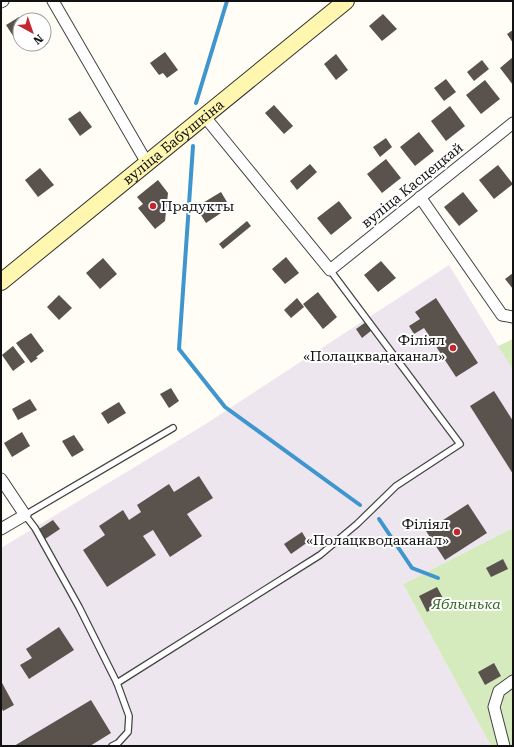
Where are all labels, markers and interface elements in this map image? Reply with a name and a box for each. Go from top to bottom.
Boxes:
north arrow [12,12,52,52]
text: N [30,32,46,47]
street label: вуліца Бабушкіна [120,96,227,188]
street label: вуліца Касцецкай [358,139,466,231]
place label: Прадукты [161,198,234,214]
marker: Прадукты [148,201,158,211]
place label: Філіял «Полацквадаканал» [303,332,445,364]
marker: Філіял «Полацквадаканал» [448,343,458,353]
place label: Філіял «Полацкводаканал» [306,516,449,548]
marker: Філіял «Полацкводаканал» [452,527,462,537]
park label: Яблынька [430,596,501,612]

